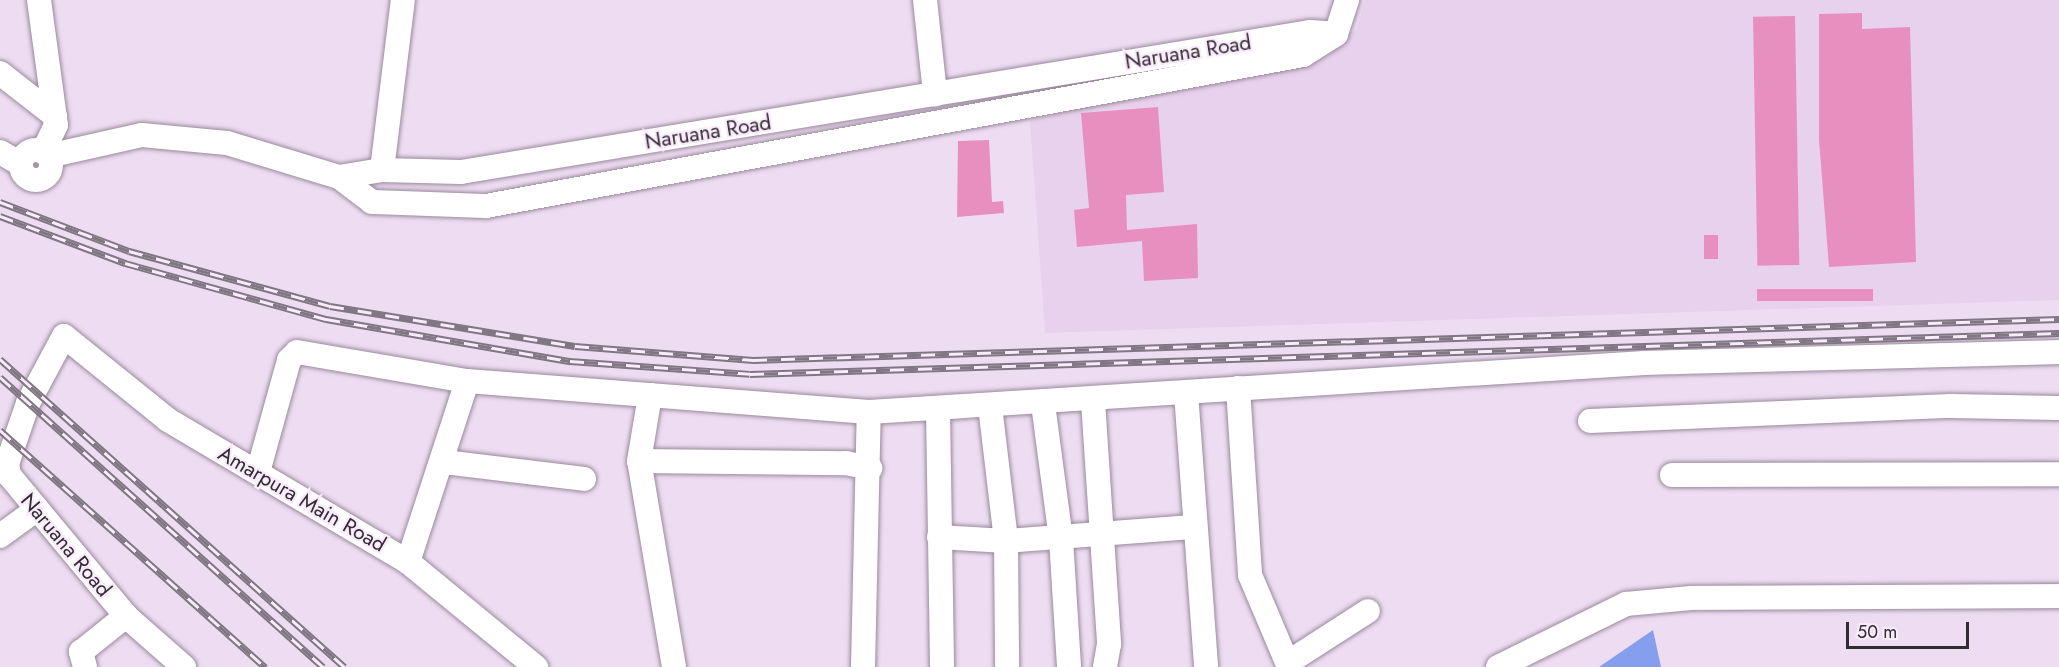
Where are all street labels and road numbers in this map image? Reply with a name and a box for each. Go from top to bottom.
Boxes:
street label: Naruana Road [1123,30,1253,74]
street label: Naruana Road [643,110,773,154]
street label: Amarpura Main Road [214,441,390,557]
street label: Naruana Road [15,488,117,602]

